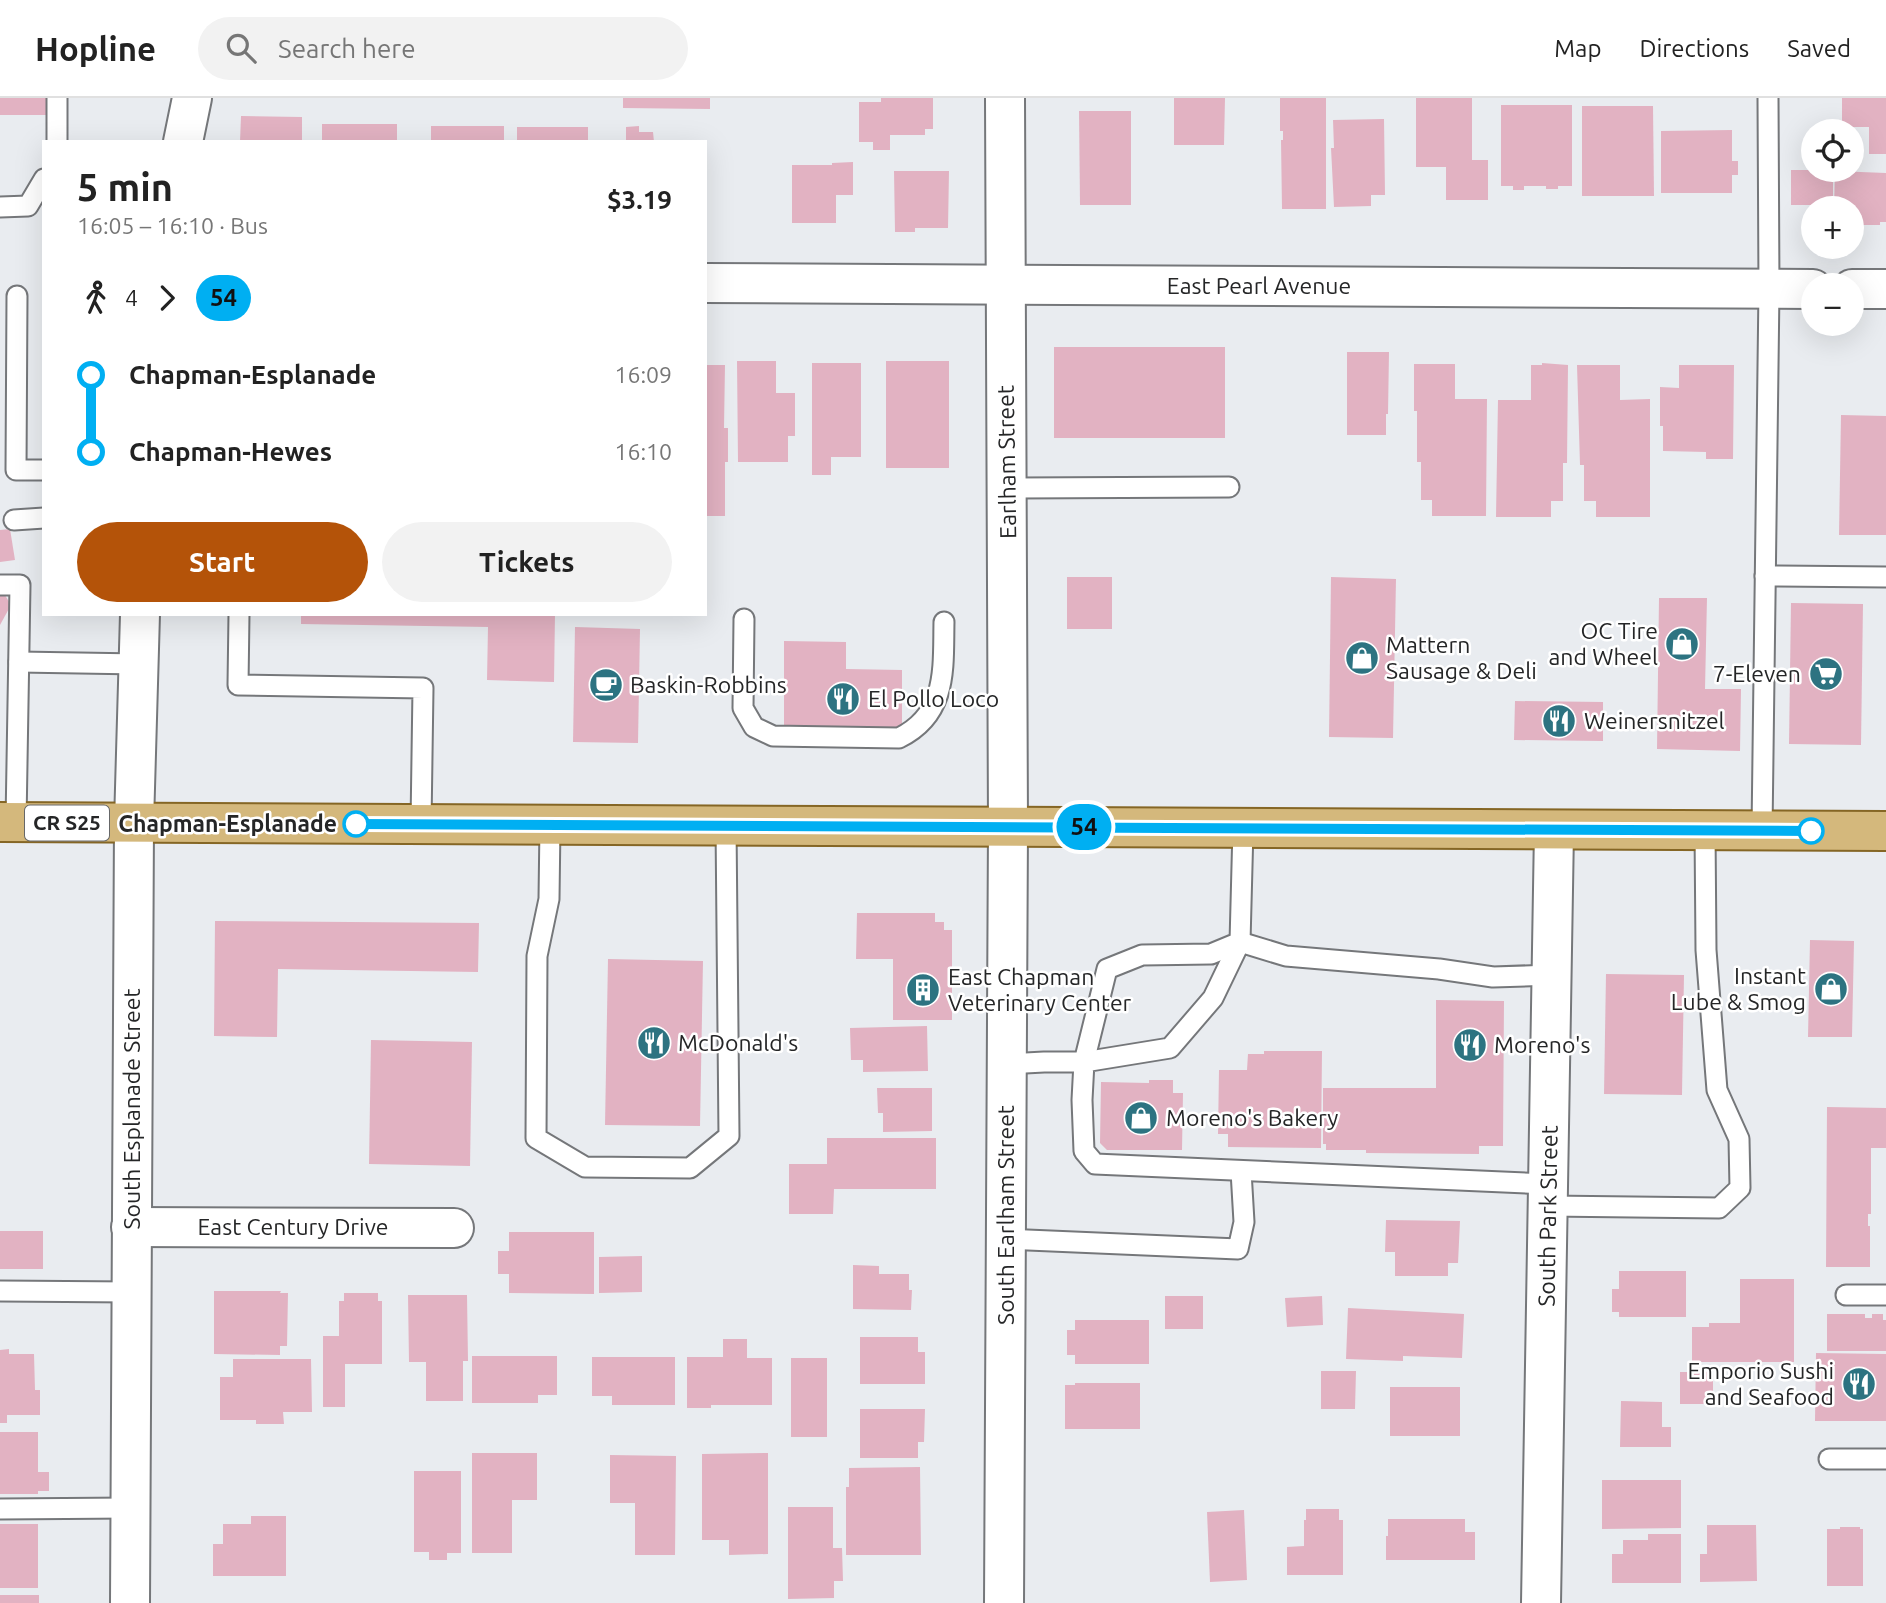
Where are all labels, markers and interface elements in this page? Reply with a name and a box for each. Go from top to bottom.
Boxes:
search box [198,17,688,80]
icon: search [222,29,260,67]
text: Hopline [35,30,156,67]
text: Search here [278,34,415,63]
text: Map [1554,35,1601,62]
text: Directions [1639,35,1749,62]
text: Saved [1787,35,1851,62]
map controls [1801,119,1864,336]
button: locate [1801,119,1864,182]
text: 5 min [77,166,173,208]
text: $3.19 [607,185,672,214]
button: + [1801,196,1864,259]
text: 16:05 – 16:10 · Bus [77,213,268,238]
street label: East Pearl Avenue [1167,273,1351,298]
button: − [1801,273,1864,336]
icon: walk [77,279,115,317]
icon: forward [148,279,186,317]
text: 54 [210,284,237,311]
text: 4 [125,285,138,310]
text: Chapman-Esplanade [129,360,376,389]
text: 16:09 [614,362,672,387]
street label: Earlham Street [993,385,1020,539]
text: Chapman-Hewes [129,437,332,466]
text: 16:10 [614,439,672,464]
button: Start [77,522,368,602]
button: Tickets [382,522,672,602]
place label: OC Tire and Wheel [1549,618,1658,669]
shop icon: OC Tire and Wheel [1663,625,1701,663]
place label: Mattern Sausage & Deli [1386,632,1537,683]
shop icon: Mattern Sausage & Deli [1343,639,1381,677]
supermarket icon: 7-Eleven [1807,655,1845,693]
place label: 7-Eleven [1713,661,1801,686]
cafe icon: Baskin-Robbins [587,666,625,704]
place label: Baskin-Robbins [630,672,787,697]
restaurant icon: El Pollo Loco [824,680,862,718]
place label: El Pollo Loco [868,686,999,711]
restaurant icon: Weinersnitzel [1540,702,1578,740]
place label: Weinersnitzel [1584,708,1725,733]
line badge: 54 [1052,804,1116,850]
road number: CR S25 [25,806,109,840]
place label: Chapman-Esplanade [118,811,337,836]
marker: Chapman-Esplanade [343,811,369,837]
text: 54 [1070,813,1098,840]
unlabelled marker [1798,818,1824,844]
place label: Instant Lube & Smog [1671,963,1806,1014]
place label: East Chapman Veterinary Center [948,964,1132,1015]
shop icon: Instant Lube & Smog [1812,970,1850,1008]
building icon: East Chapman Veterinary Center [904,971,942,1009]
street label: South Esplanade Street [119,989,144,1229]
restaurant icon: McDonald's [635,1024,673,1062]
restaurant icon: Moreno's [1451,1026,1489,1064]
place label: McDonald's [678,1030,798,1055]
place label: Moreno's [1494,1032,1590,1057]
shop icon: Moreno's Bakery [1122,1099,1160,1137]
street label: South Earlham Street [993,1105,1018,1325]
place label: Moreno's Bakery [1166,1105,1338,1130]
street label: South Park Street [1533,1125,1562,1307]
street label: East Century Drive [197,1214,389,1239]
place label: Emporio Sushi and Seafood [1687,1358,1834,1409]
restaurant icon: Emporio Sushi and Seafood [1840,1365,1878,1403]

